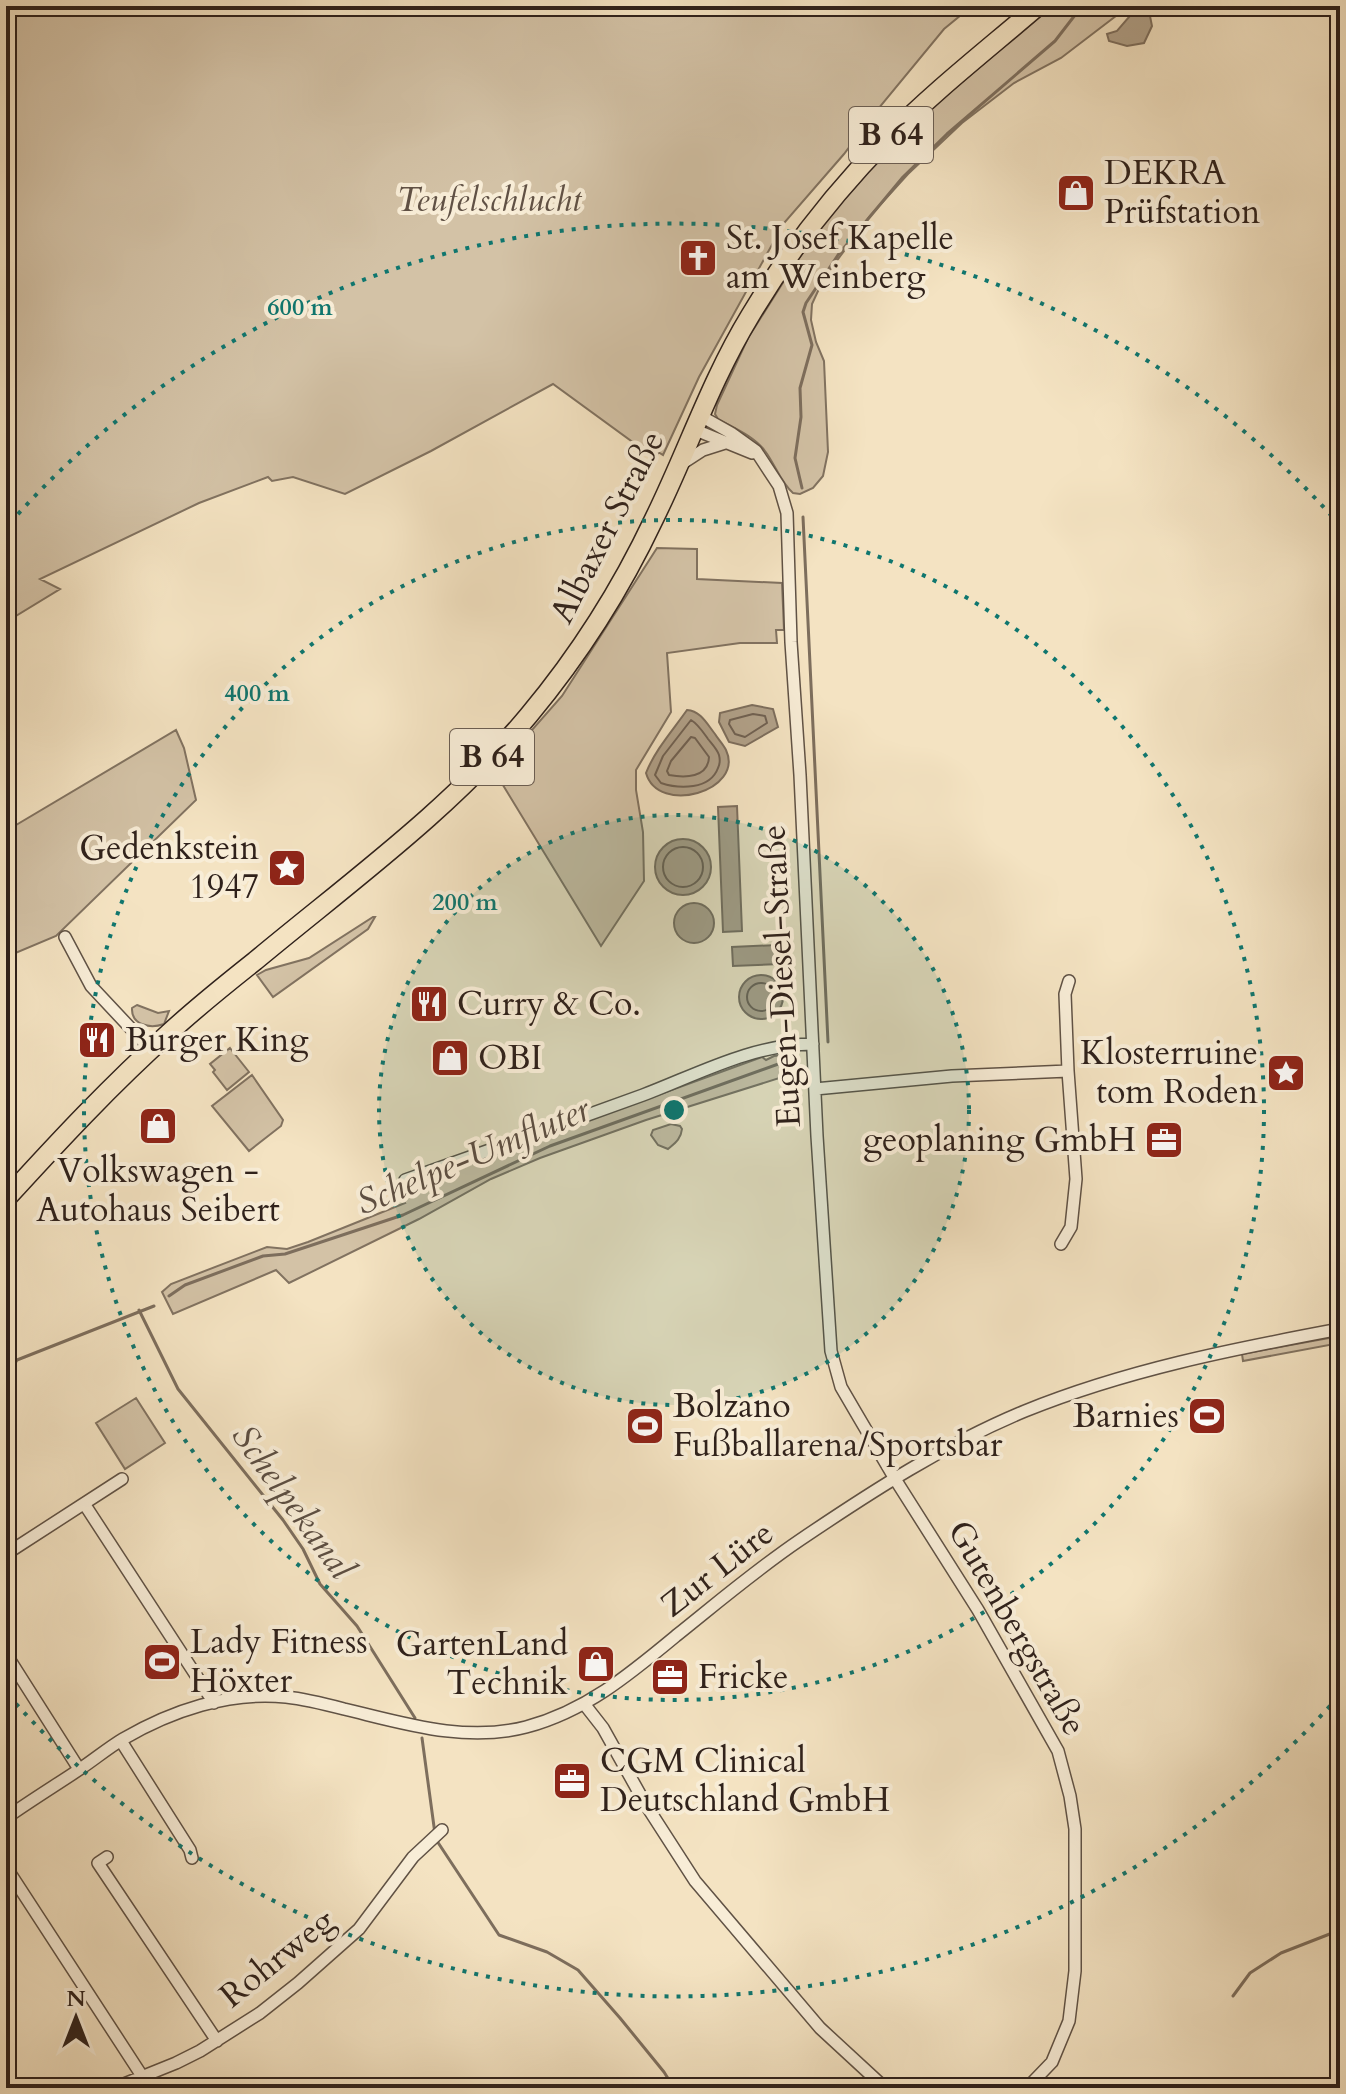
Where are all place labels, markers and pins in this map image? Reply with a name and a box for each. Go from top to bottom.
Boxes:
place label: DEKRA Prüfstation [1104,150,1260,235]
shop icon: DEKRA Prüfstation [1055,172,1097,214]
place label: St. Josef Kapelle am Weinberg [726,215,954,300]
church icon: St. Josef Kapelle am Weinberg [677,237,719,279]
place label: Gedenkstein 1947 [79,825,259,910]
place icon: Gedenkstein 1947 [266,847,308,889]
place label: Curry & Co. [457,981,641,1027]
restaurant icon: Curry & Co. [408,983,450,1025]
place label: Burger King [125,1017,308,1063]
restaurant icon: Burger King [76,1019,118,1061]
place label: Klosterruine tom Roden [1080,1030,1258,1115]
place label: OBI [478,1035,542,1081]
shop icon: OBI [429,1037,471,1079]
place icon: Klosterruine tom Roden [1265,1052,1307,1094]
centre of rings [660,1096,688,1124]
shop icon: Volkswagen - Autohaus Seibert [137,1105,179,1147]
place label: geoplaning GmbH [863,1117,1136,1163]
office icon: geoplaning GmbH [1143,1119,1185,1161]
place label: Volkswagen - Autohaus Seibert [36,1148,280,1233]
place label: Bolzano Fußballarena/Sportsbar [673,1383,1003,1468]
place label: Barnies [1073,1393,1179,1439]
sports icon: Barnies [1186,1395,1228,1437]
sports icon: Bolzano Fußballarena/Sportsbar [624,1405,666,1447]
place label: Lady Fitness Höxter [190,1619,368,1704]
place label: GartenLand Technik [396,1621,569,1706]
sports icon: Lady Fitness Höxter [141,1641,183,1683]
shop icon: GartenLand Technik [575,1643,617,1685]
place label: Fricke [698,1654,788,1700]
office icon: Fricke [649,1656,691,1698]
place label: CGM Clinical Deutschland GmbH [600,1738,890,1823]
office icon: CGM Clinical Deutschland GmbH [551,1760,593,1802]

